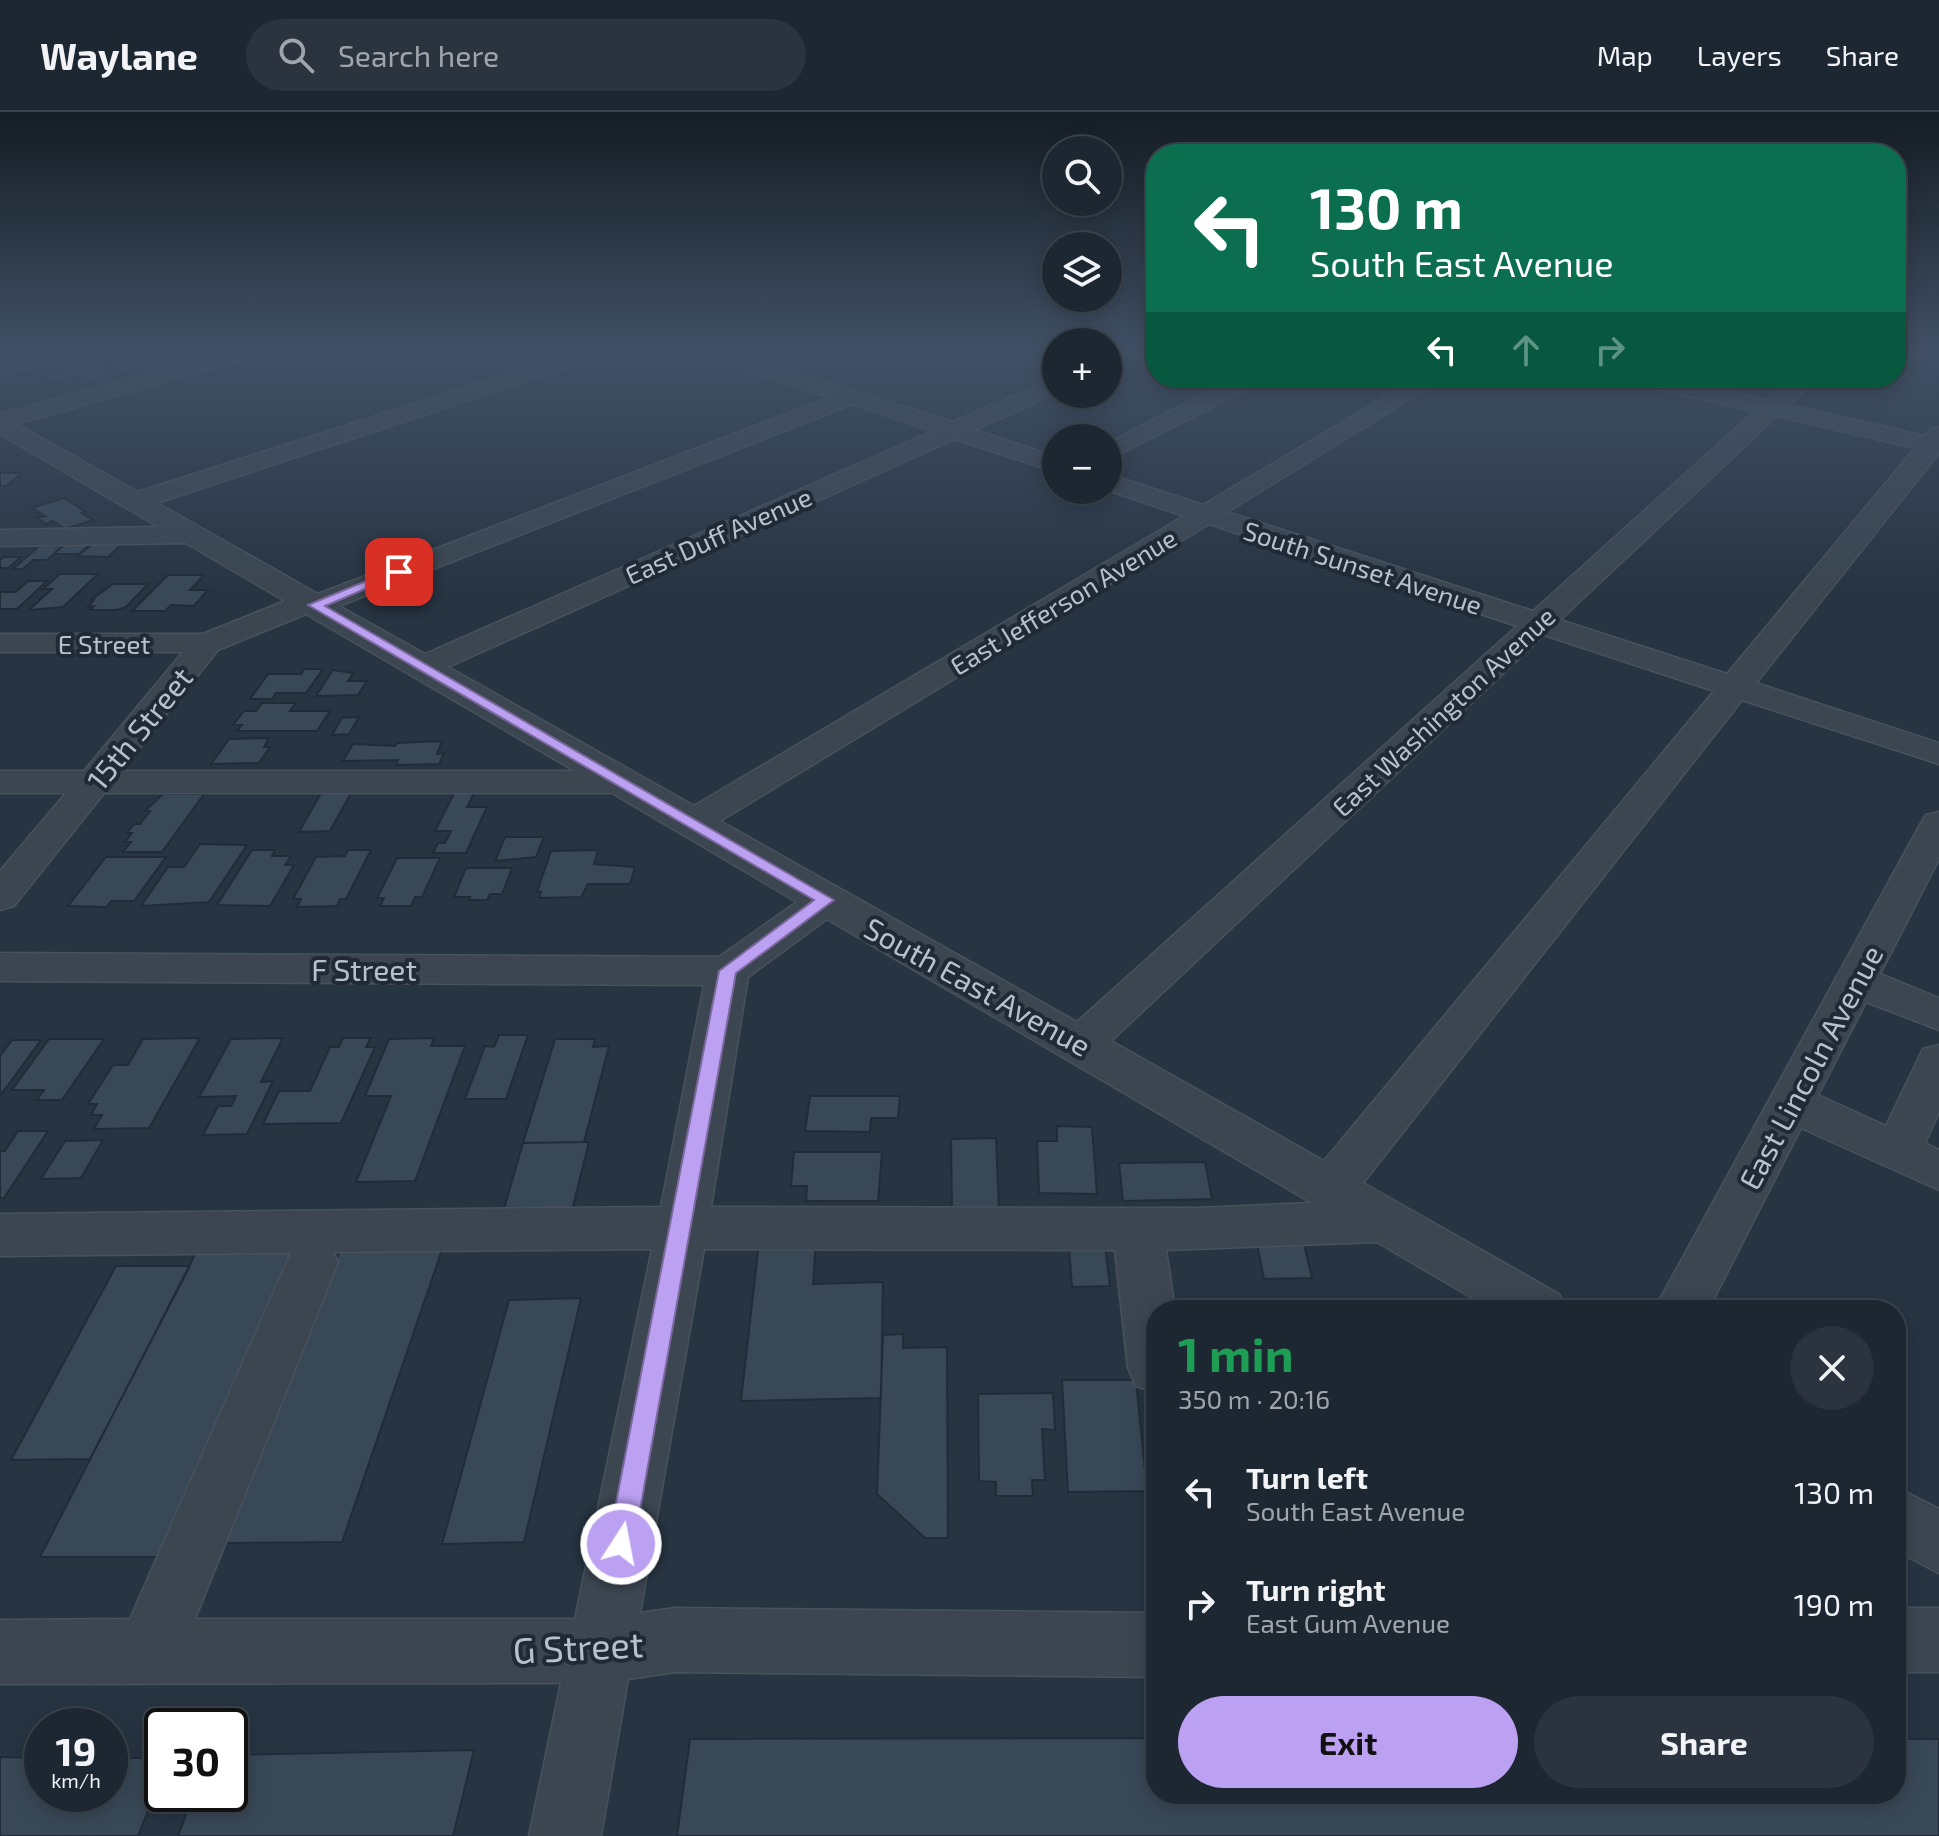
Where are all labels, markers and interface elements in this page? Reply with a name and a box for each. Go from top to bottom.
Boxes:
search box [246,19,806,91]
text: Waylane [40,32,198,78]
icon: search [274,33,318,77]
text: Search here [338,37,499,73]
text: Map [1597,38,1653,72]
text: Layers [1697,38,1782,72]
text: Share [1826,38,1899,72]
map controls [1042,136,1122,504]
button: search [1042,136,1122,216]
text: 130 m [1310,173,1463,240]
icon: left [1178,176,1282,280]
button: layers [1042,232,1122,312]
text: South East Avenue [1310,241,1614,284]
button: + [1042,328,1122,408]
icon: left [1420,328,1464,372]
icon: ahead [1504,328,1548,372]
icon: right [1588,328,1632,372]
button: − [1042,424,1122,504]
street label: East Duff Avenue [620,480,816,590]
street label: South Sunset Avenue [1240,514,1486,620]
street label: East Jefferson Avenue [944,521,1182,681]
pin [365,538,433,606]
icon: arrive [377,550,421,594]
street label: East Washington Avenue [1325,600,1561,822]
street label: E Street [58,628,150,659]
street label: 15th Street [79,660,199,796]
street label: South East Avenue [859,909,1097,1063]
street label: East Lincoln Avenue [1730,939,1890,1195]
street label: F Street [311,951,417,987]
text: 1 min [1178,1324,1294,1382]
button: close [1790,1326,1874,1410]
text: 350 m · 20:16 [1178,1383,1330,1414]
text: Turn left [1246,1459,1368,1495]
icon: left [1178,1470,1222,1514]
text: 130 m [1794,1474,1874,1510]
text: South East Avenue [1246,1495,1465,1526]
position arrow [579,1502,663,1586]
text: Turn right [1246,1571,1386,1607]
icon: right [1178,1582,1222,1626]
text: 190 m [1794,1586,1874,1622]
text: East Gum Avenue [1246,1607,1450,1638]
street label: G Street [512,1621,644,1671]
button: Exit [1178,1696,1518,1788]
button: Share [1534,1696,1874,1788]
speed limit sign: 30 [144,1708,248,1812]
text: 19 [56,1726,96,1774]
text: km/h [51,1768,101,1792]

